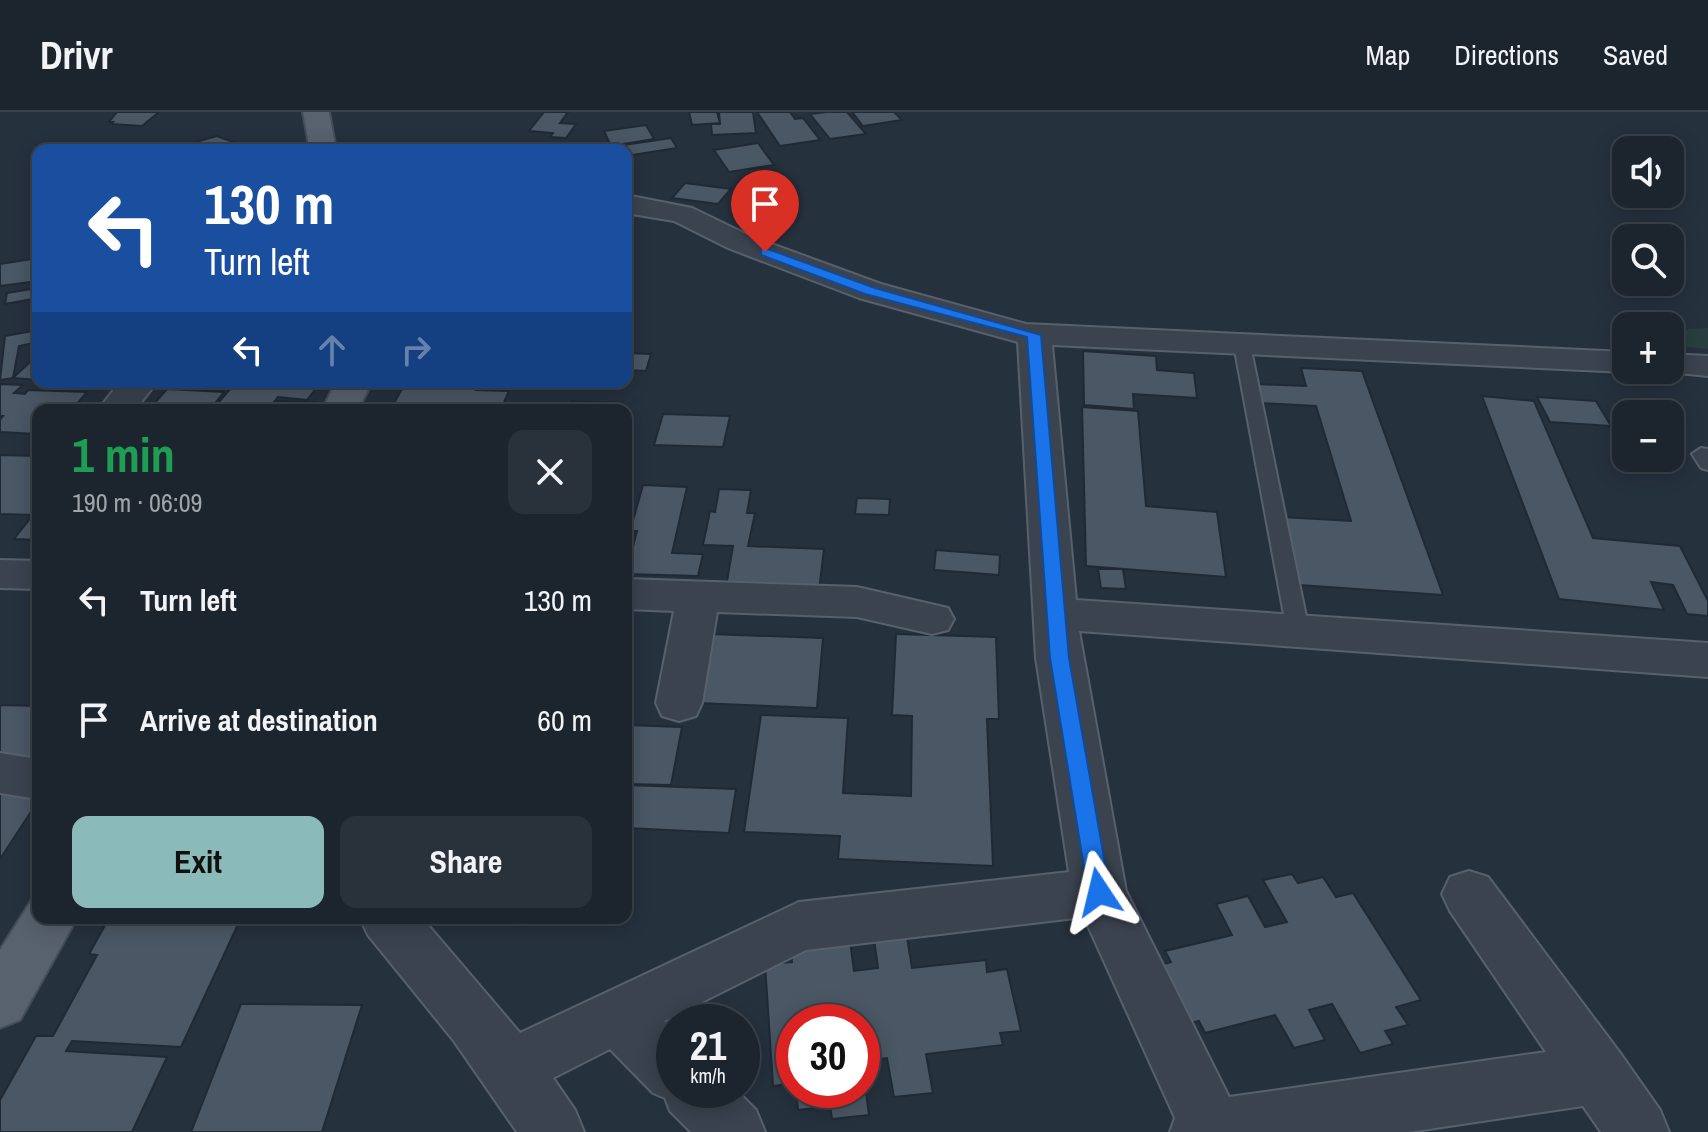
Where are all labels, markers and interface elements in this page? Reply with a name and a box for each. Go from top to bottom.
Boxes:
text: Drivr [40,30,113,81]
text: Map [1366,36,1410,74]
text: Directions [1454,36,1559,74]
text: Saved [1603,36,1668,74]
map controls [1612,136,1684,472]
button: sound [1612,136,1684,208]
text: 130 m [204,166,334,241]
pin [731,170,799,252]
icon: left [72,176,176,280]
icon: arrive [743,182,787,226]
button: search [1612,224,1684,296]
text: Turn left [204,238,310,286]
button: + [1612,312,1684,384]
icon: left [226,328,270,372]
icon: ahead [310,328,354,372]
icon: right [394,328,438,372]
button: − [1612,400,1684,472]
text: 1 min [72,422,175,487]
button: close [508,430,592,514]
text: 190 m · 06:09 [72,485,202,520]
icon: left [72,578,116,622]
text: Turn left [140,580,237,620]
text: 130 m [524,580,592,620]
icon: arrive [72,698,116,742]
text: Arrive at destination [140,700,378,740]
text: 60 m [537,700,592,740]
button: Exit [72,816,324,908]
button: Share [340,816,592,908]
position arrow [1057,850,1141,934]
speed limit sign: 30 [776,1004,880,1108]
text: 21 [690,1019,726,1072]
text: km/h [690,1062,726,1089]

